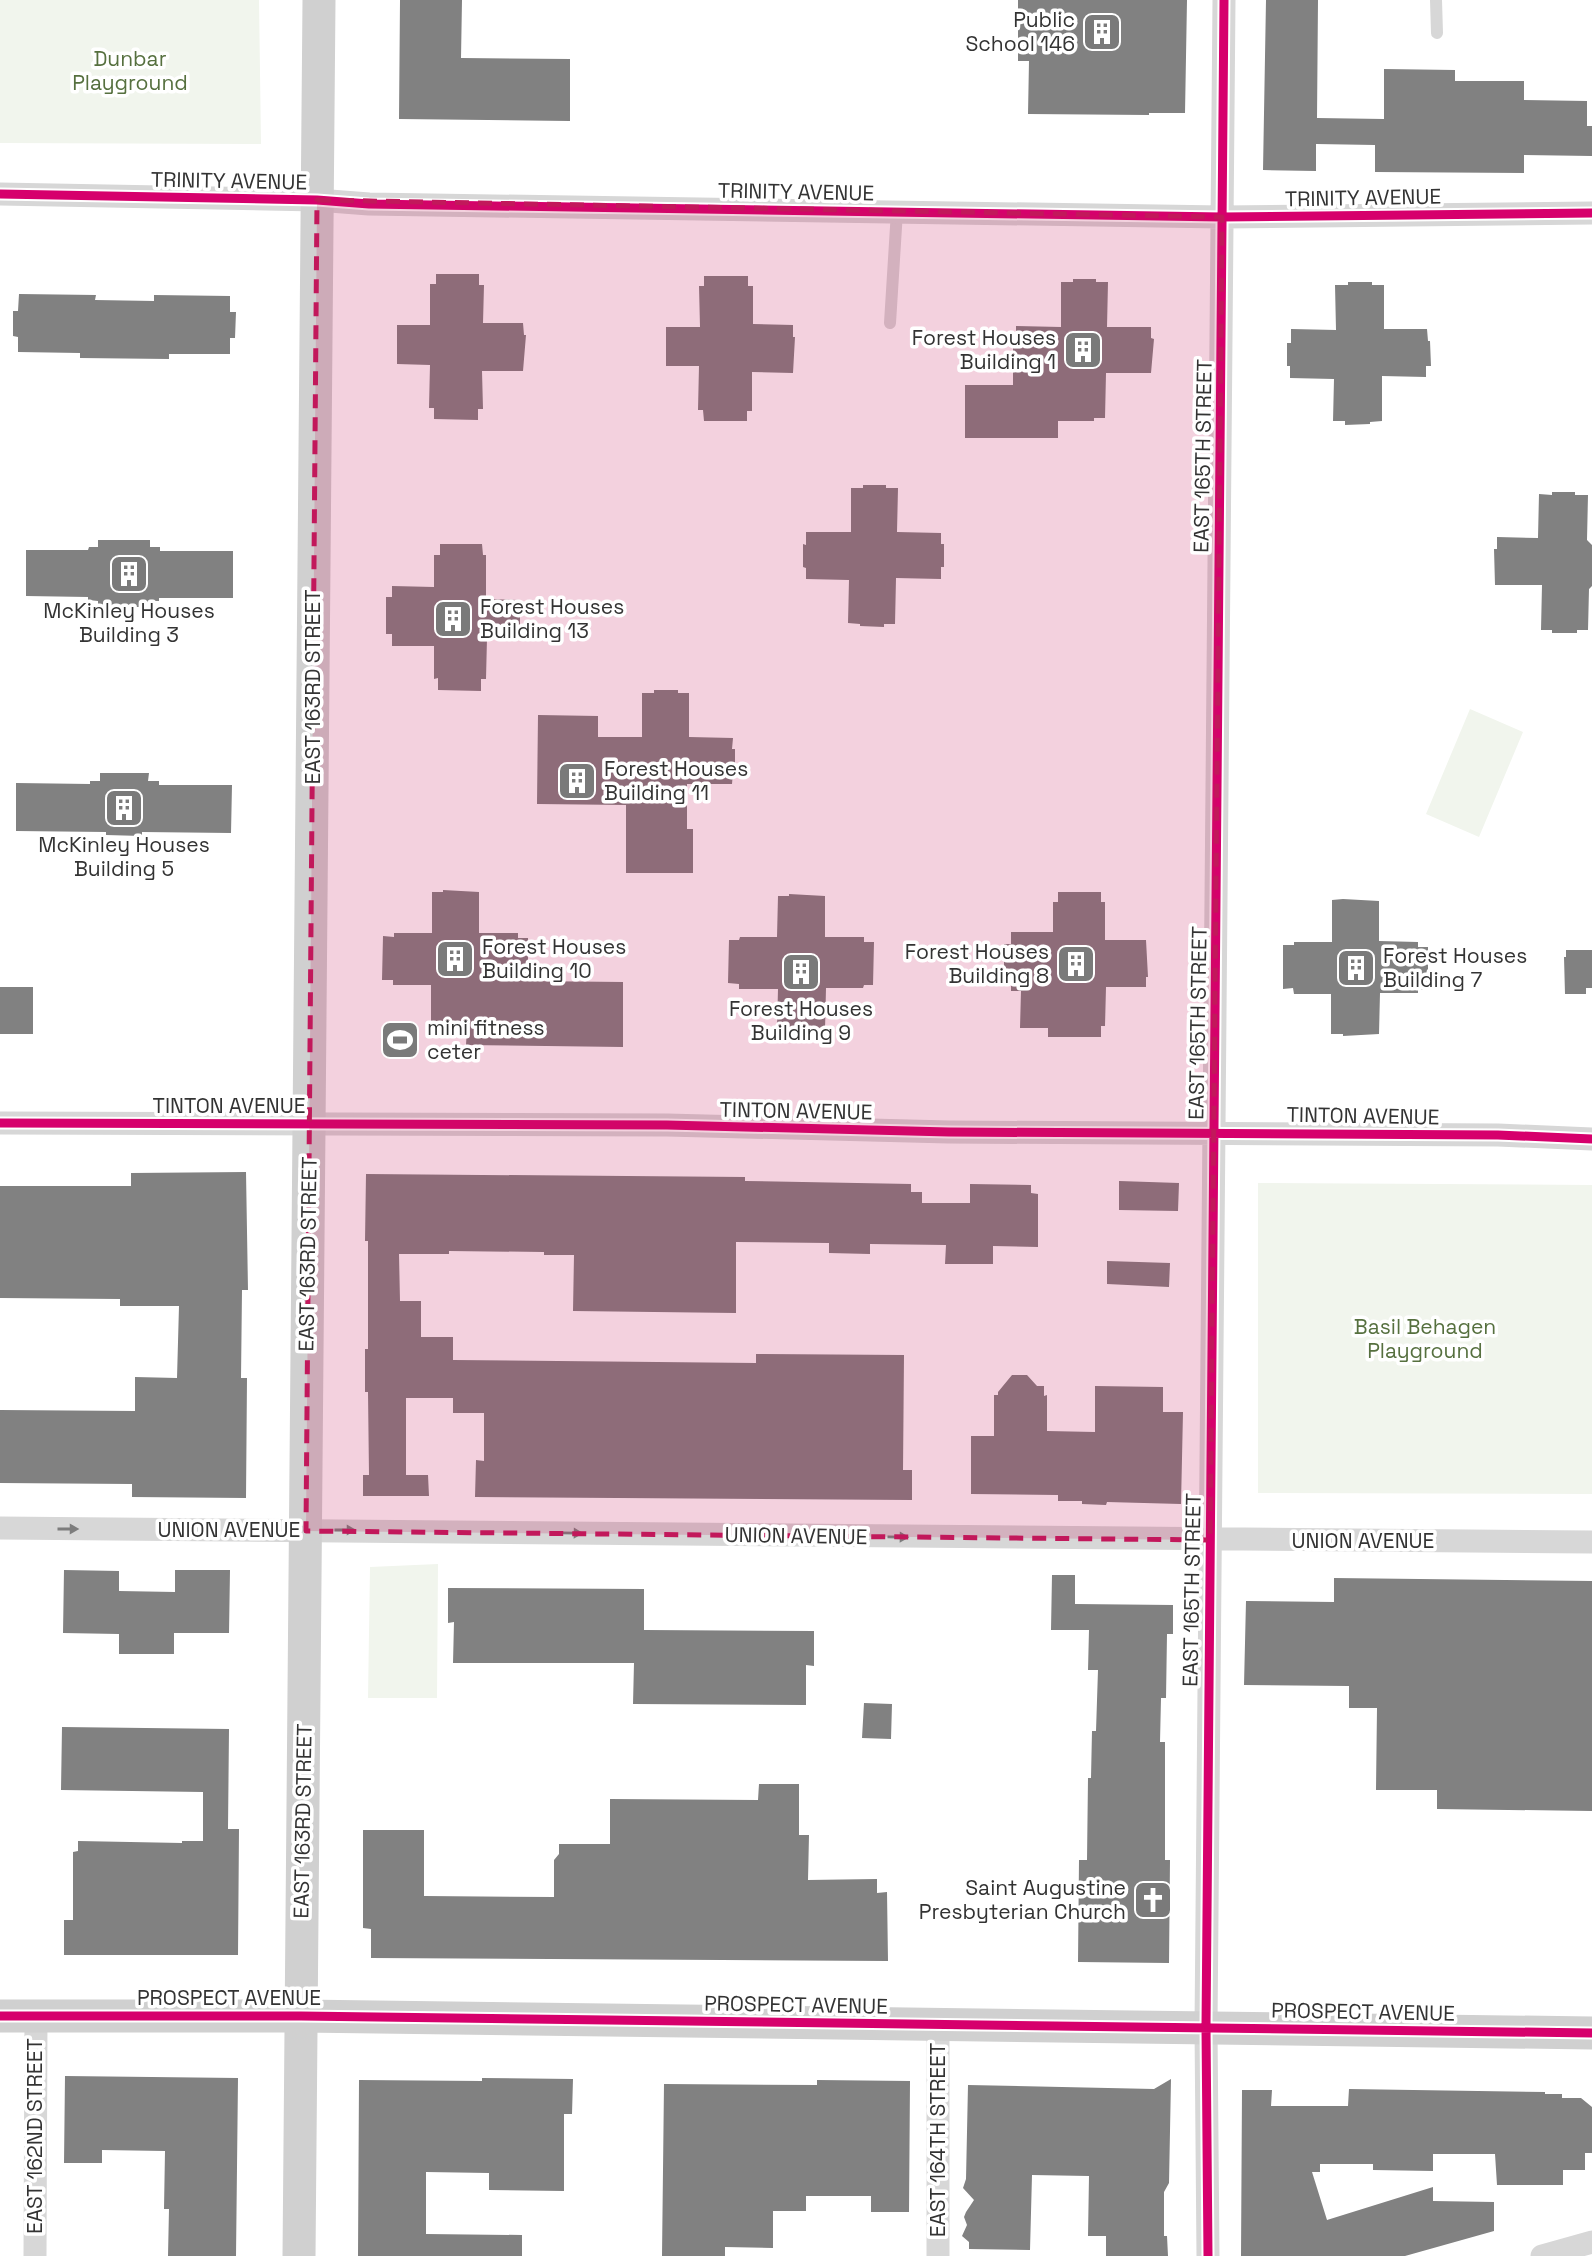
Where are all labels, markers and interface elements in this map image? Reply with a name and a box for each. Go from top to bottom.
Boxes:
place label: Public School 146 [965,6,1075,57]
building icon: Public School 146 [1081,11,1123,53]
park label: Dunbar Playground [72,45,188,96]
street label: TRINITY AVENUE [151,166,307,195]
street label: TRINITY AVENUE [718,177,874,206]
street label: TRINITY AVENUE [1285,183,1441,212]
place label: Forest Houses Building 1 [912,324,1056,375]
building icon: Forest Houses Building 1 [1062,329,1104,371]
street label: EAST 165TH STREET [1187,359,1218,553]
building icon: McKinley Houses Building 3 [108,553,150,595]
street label: EAST 163RD STREET [299,589,326,785]
place label: Forest Houses Building 13 [480,593,624,644]
place label: McKinley Houses Building 3 [43,597,215,648]
building icon: Forest Houses Building 13 [432,598,474,640]
place label: Forest Houses Building 11 [604,755,748,806]
building icon: Forest Houses Building 11 [556,760,598,802]
building icon: McKinley Houses Building 5 [103,787,145,829]
place label: McKinley Houses Building 5 [38,831,210,882]
street label: EAST 165TH STREET [1182,926,1213,1120]
place label: Forest Houses Building 10 [482,933,626,984]
building icon: Forest Houses Building 10 [434,938,476,980]
place label: Forest Houses Building 8 [905,938,1049,989]
place label: Forest Houses Building 7 [1383,942,1527,993]
building icon: Forest Houses Building 8 [1055,943,1097,985]
building icon: Forest Houses Building 7 [1335,947,1377,989]
building icon: Forest Houses Building 9 [780,951,822,993]
place label: Forest Houses Building 9 [729,995,873,1046]
place label: mini fitness ceter [427,1014,545,1065]
sports icon: mini fitness ceter [379,1019,421,1061]
street label: TINTON AVENUE [153,1092,305,1119]
street label: TINTON AVENUE [719,1096,873,1125]
street label: TINTON AVENUE [1286,1101,1440,1130]
street label: EAST 163RD STREET [292,1156,323,1352]
park label: Basil Behagen Playground [1354,1313,1496,1364]
street label: EAST 165TH STREET [1176,1493,1207,1687]
street label: UNION AVENUE [158,1516,300,1543]
street label: UNION AVENUE [724,1521,868,1550]
one-way arrow [57,1523,79,1535]
one-way arrow [334,1525,356,1536]
one-way arrow [561,1527,583,1539]
street label: UNION AVENUE [1292,1527,1434,1554]
one-way arrow [887,1532,909,1543]
street label: EAST 163RD STREET [287,1723,318,1919]
place label: Saint Augustine Presbyterian Church [919,1874,1126,1925]
church icon: Saint Augustine Presbyterian Church [1132,1879,1174,1921]
street label: PROSPECT AVENUE [137,1984,321,2011]
street label: PROSPECT AVENUE [704,1989,888,2020]
street label: PROSPECT AVENUE [1271,1996,1455,2027]
street label: EAST 162ND STREET [21,2038,48,2234]
street label: EAST 164TH STREET [924,2043,951,2237]

